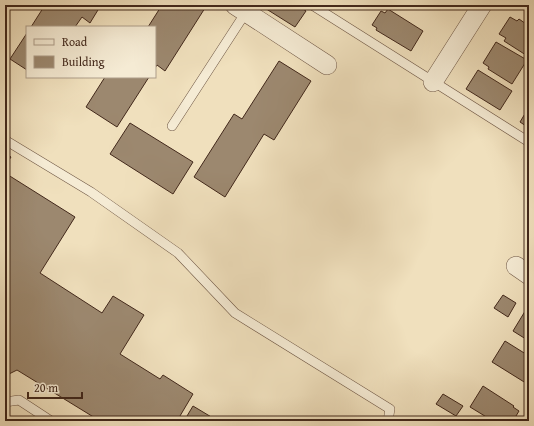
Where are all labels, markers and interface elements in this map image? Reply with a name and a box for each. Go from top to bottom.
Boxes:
legend [26,26,156,78]
text: Road [62,33,88,50]
text: Building [62,53,105,70]
scale bar [28,374,82,400]
text: 20 m [34,379,58,396]

